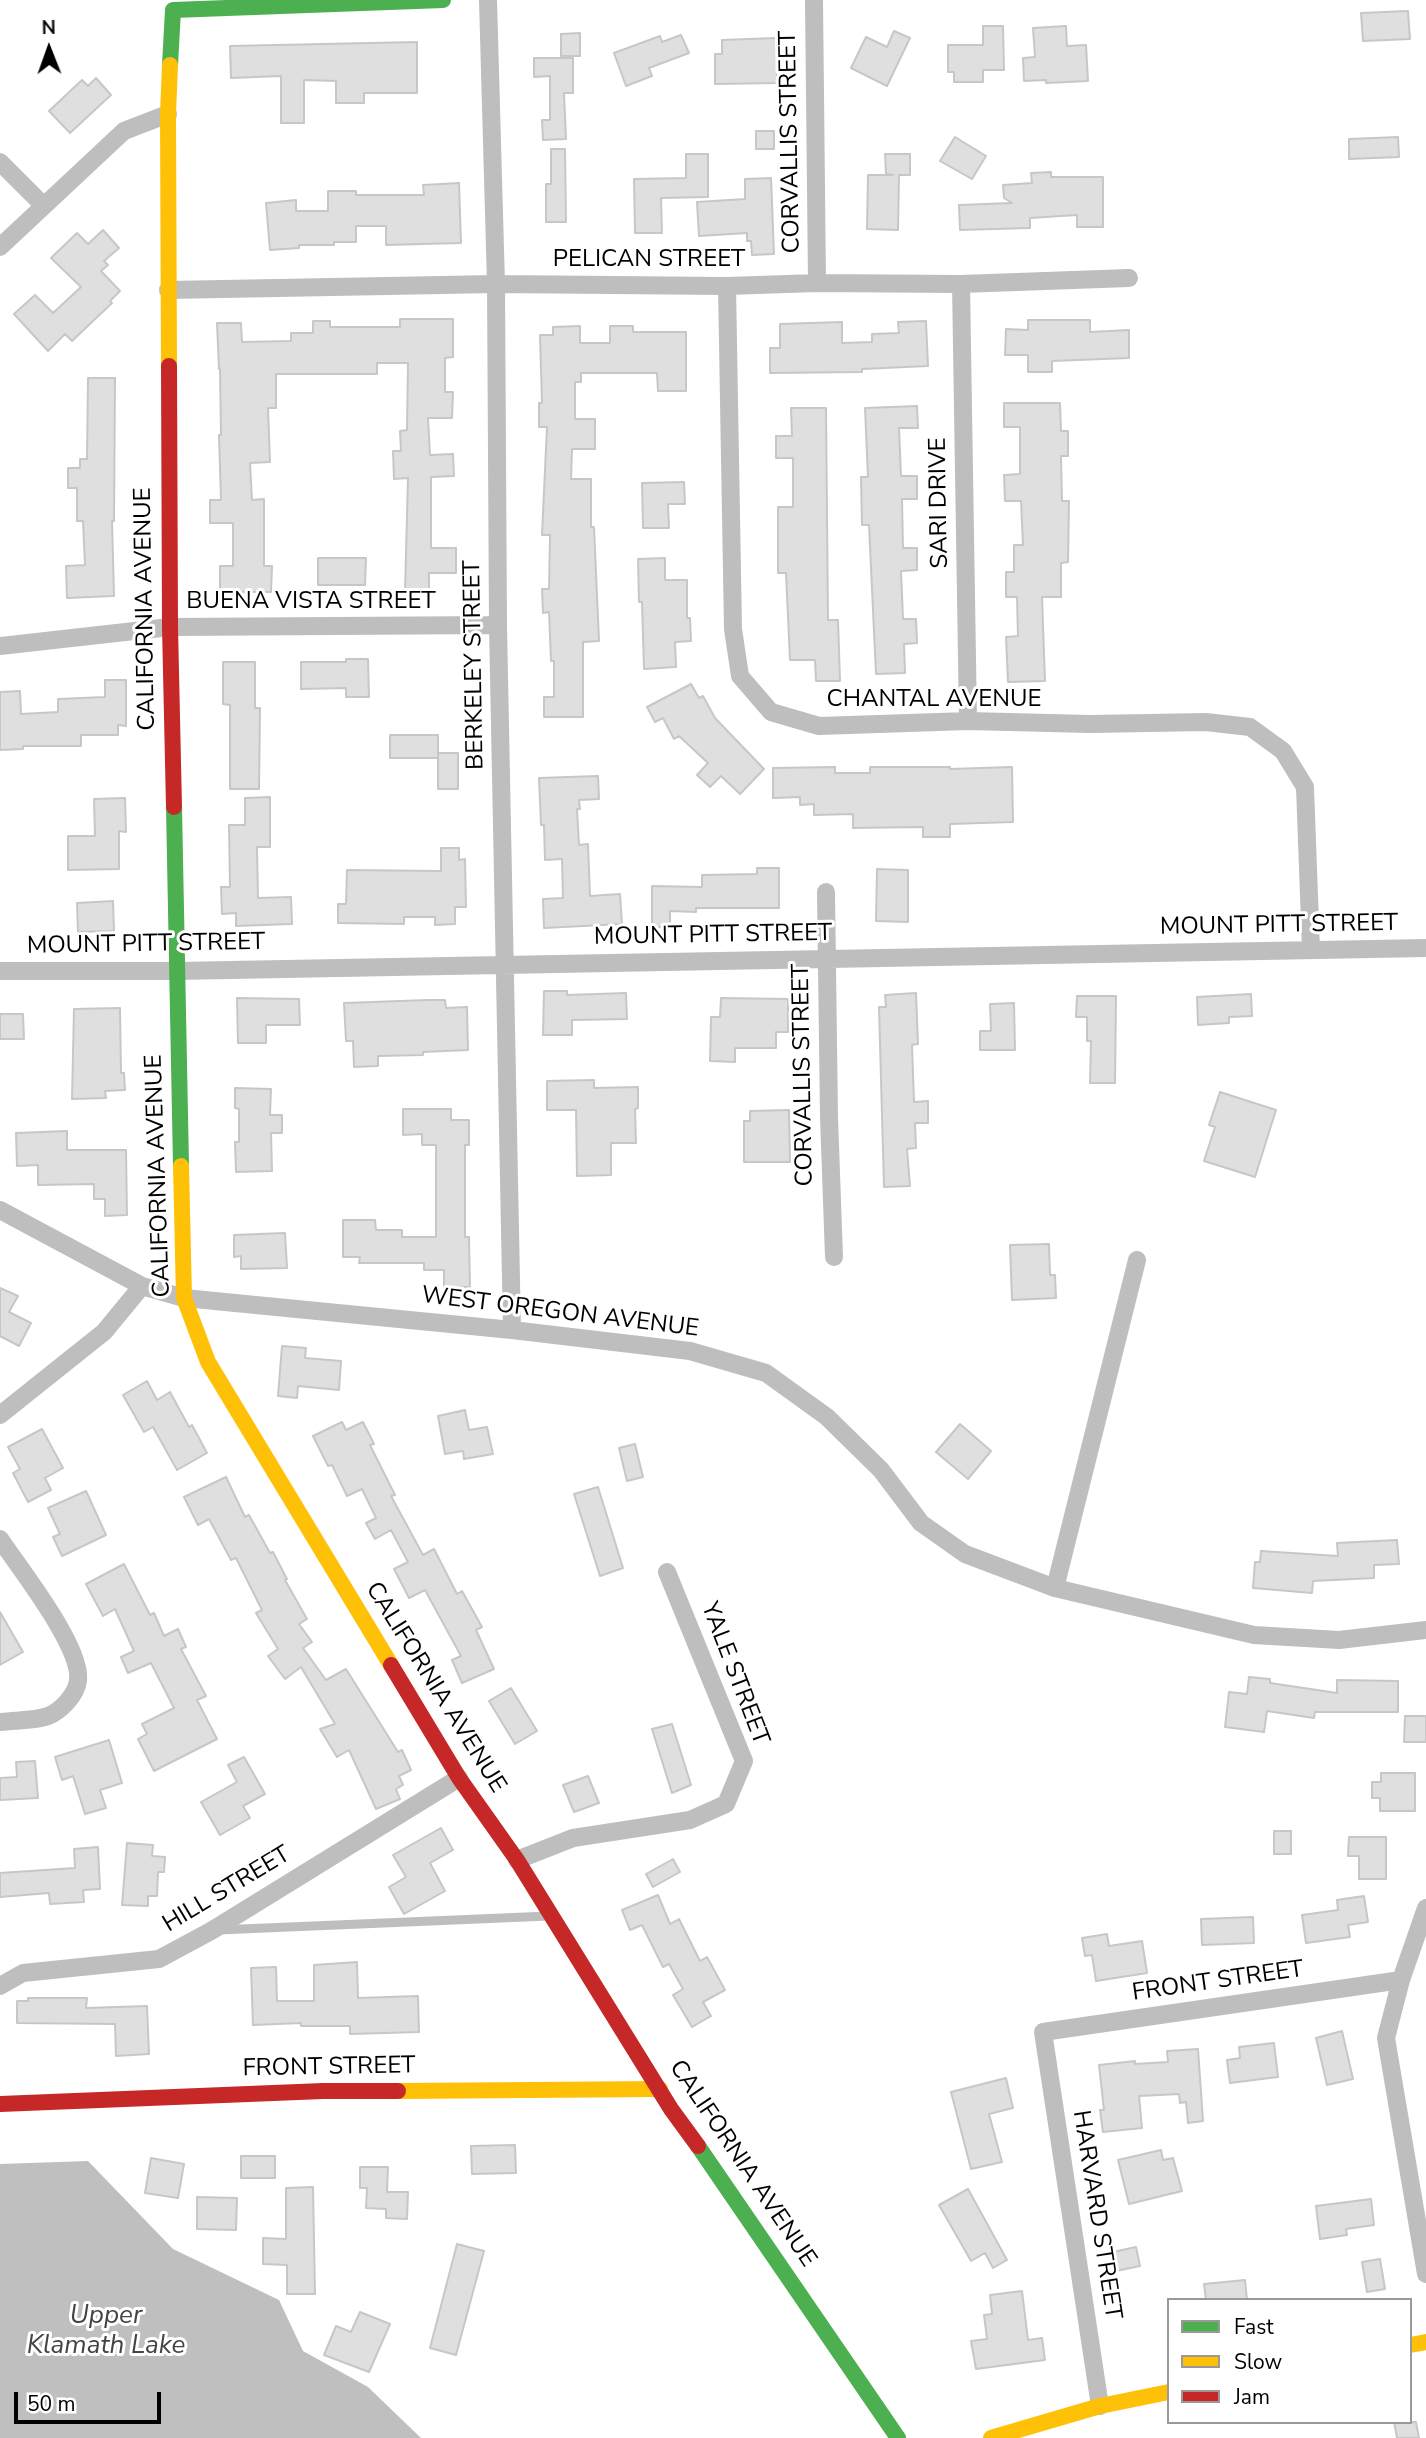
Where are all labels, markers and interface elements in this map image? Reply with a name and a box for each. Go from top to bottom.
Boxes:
north arrow [14,14,84,84]
text: N [41,15,56,41]
street label: CORVALLIS STREET [775,30,807,254]
street label: PELICAN STREET [553,246,745,274]
street label: SARI DRIVE [924,437,956,569]
street label: CALIFORNIA AVENUE [129,487,163,731]
street label: BERKELEY STREET [459,560,491,770]
street label: BUENA VISTA STREET [186,588,436,616]
street label: CHANTAL AVENUE [827,686,1041,714]
street label: MOUNT PITT STREET [1160,910,1398,942]
street label: MOUNT PITT STREET [594,920,832,952]
street label: MOUNT PITT STREET [27,929,265,961]
street label: CORVALLIS STREET [788,963,820,1187]
street label: CALIFORNIA AVENUE [140,1054,178,1298]
street label: WEST OREGON AVENUE [420,1282,700,1344]
street label: CALIFORNIA AVENUE [358,1577,512,1799]
street label: YALE STREET [694,1599,774,1749]
street label: HILL STREET [158,1841,296,1939]
street label: FRONT STREET [1130,1956,1306,2008]
street label: FRONT STREET [242,2052,416,2084]
street label: CALIFORNIA AVENUE [662,2055,822,2273]
street label: HARVARD STREET [1065,2108,1127,2322]
legend [1167,2298,1412,2424]
water label: Upper Klamath Lake [27,2301,185,2362]
text: Fast [1234,2313,1274,2341]
text: Slow [1234,2348,1282,2376]
scale bar [18,2378,164,2422]
text: Jam [1234,2383,1270,2411]
text: 50 m [27,2390,76,2418]

